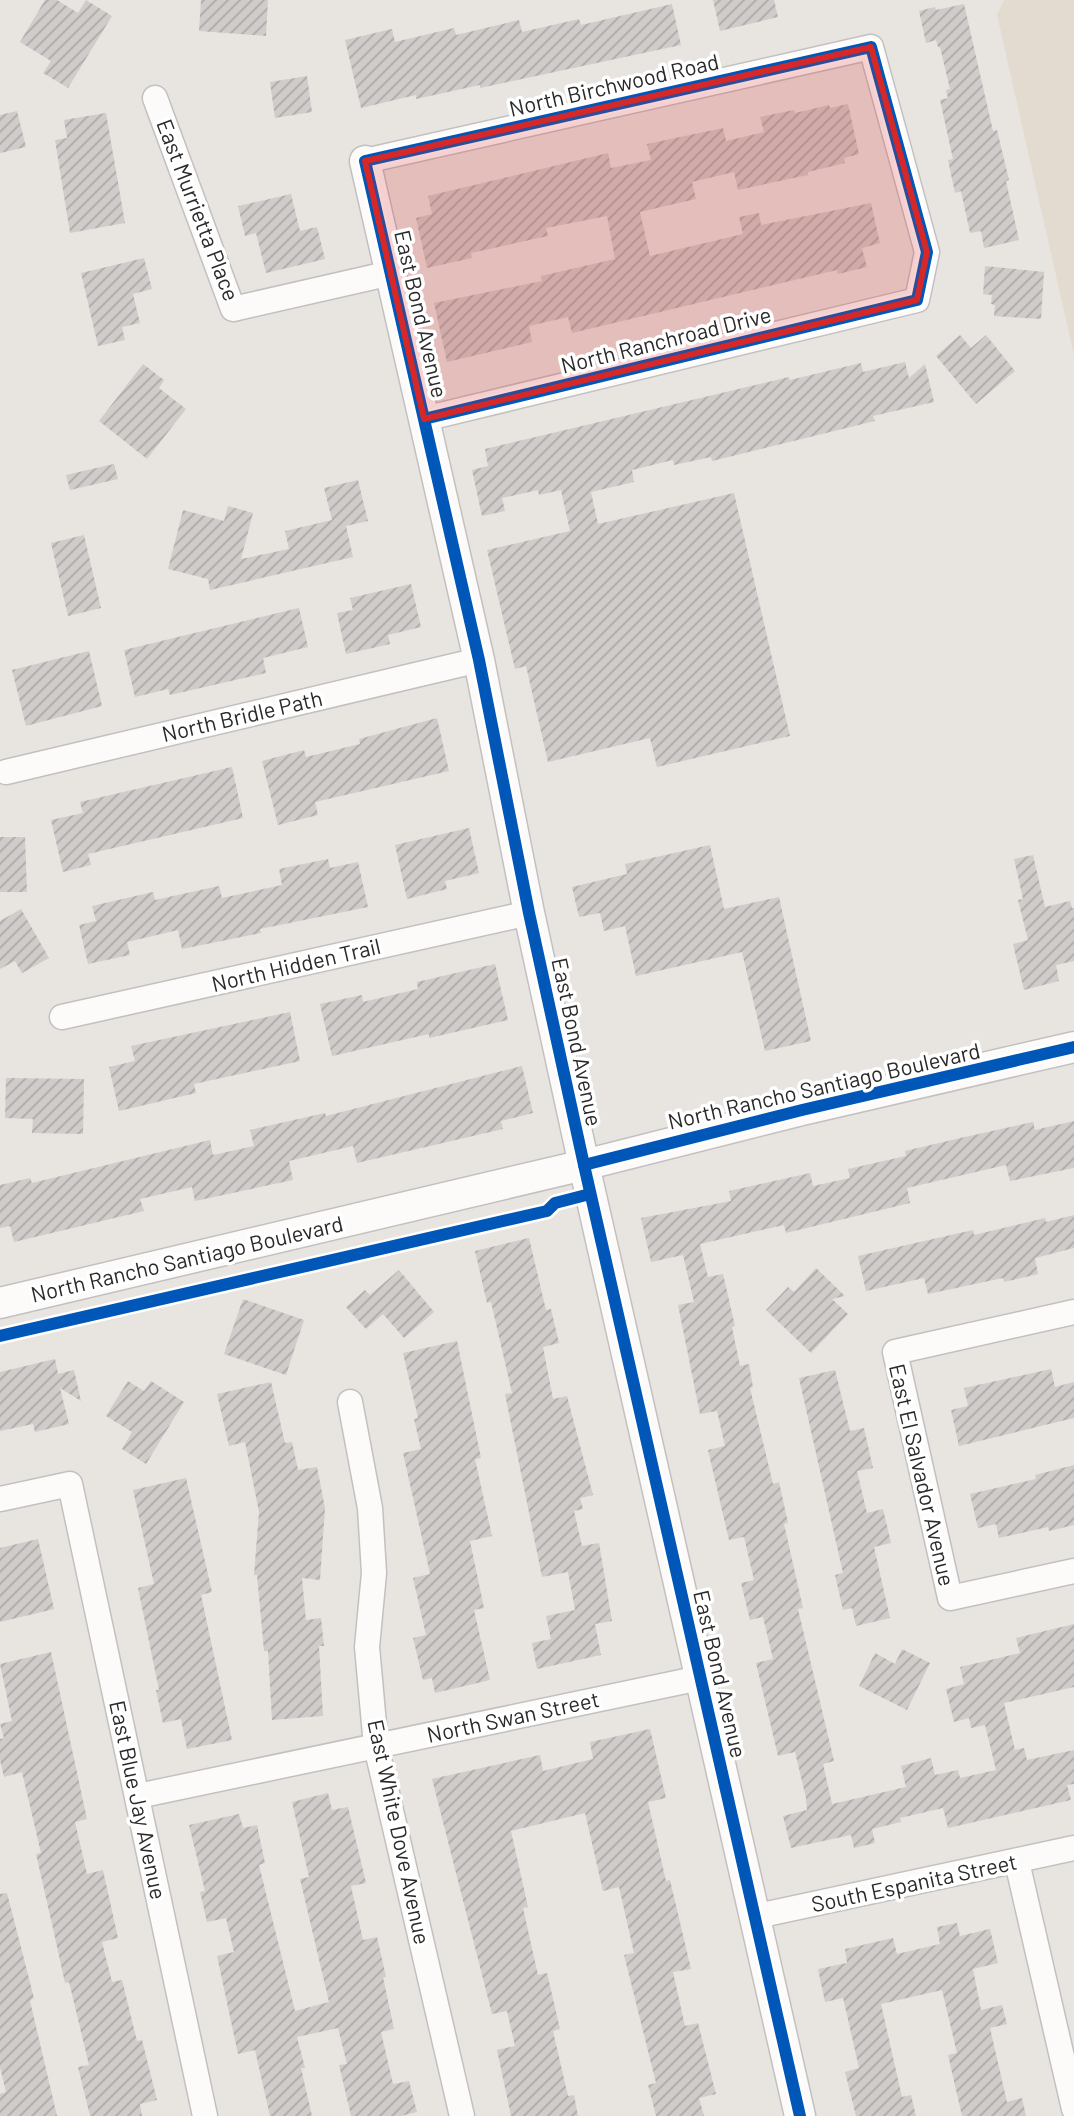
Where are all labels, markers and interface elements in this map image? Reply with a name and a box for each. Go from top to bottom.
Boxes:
street label: North Birchwood Road [506,47,721,121]
street label: East Murrietta Place [152,115,246,304]
street label: East Bond Avenue [390,227,454,400]
street label: North Ranchroad Drive [558,300,774,378]
street label: North Bridle Path [159,684,325,746]
street label: North Hidden Trail [209,932,383,996]
street label: East Bond Avenue [547,955,609,1128]
street label: North Rancho Santiago Boulevard [665,1036,982,1134]
street label: North Rancho Santiago Boulevard [28,1209,345,1307]
street label: East El Salvador Avenue [885,1361,961,1588]
street label: East Bond Avenue [689,1587,753,1760]
street label: North Swan Street [424,1685,601,1747]
street label: East Blue Jay Avenue [105,1698,173,1902]
street label: East White Dove Avenue [363,1717,437,1947]
street label: South Espanita Street [809,1848,1019,1917]

